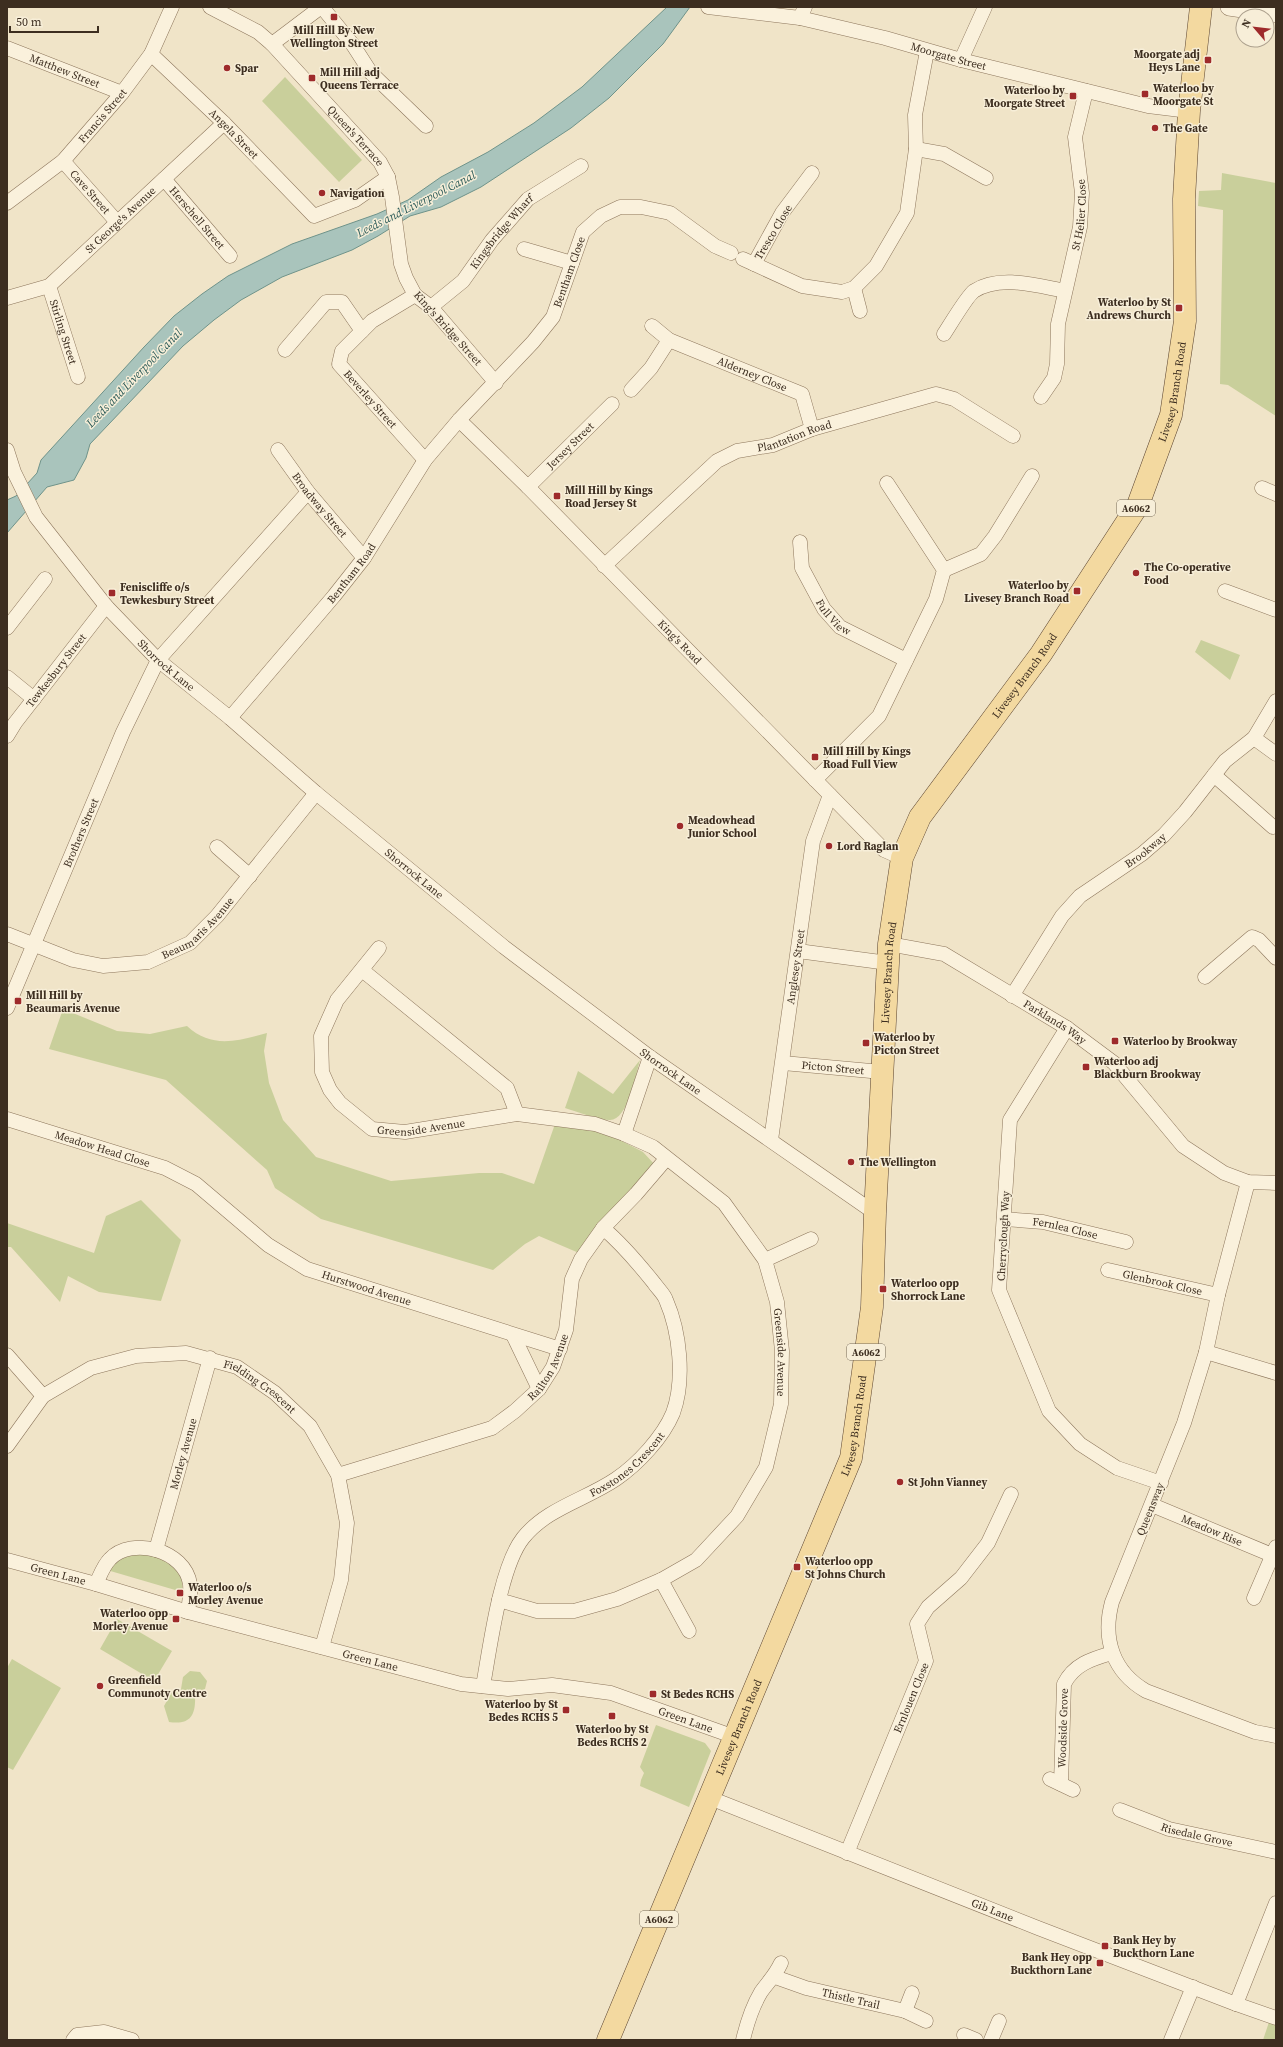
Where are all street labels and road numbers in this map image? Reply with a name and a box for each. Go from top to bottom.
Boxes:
street label: Moorgate Street [909,39,988,74]
street label: Matthew Street [27,51,102,92]
street label: Francis Street [75,86,131,146]
street label: Queen's Terrace [324,102,388,169]
street label: Angela Street [205,106,262,163]
street label: Cave Street [66,167,114,218]
street label: St Helier Close [1068,178,1090,252]
street label: St George's Avenue [82,183,159,257]
street label: Herschell Street [166,183,228,253]
street label: Kingsbridge Wharf [467,190,537,272]
street label: Tresco Close [751,202,796,263]
street label: Bentham Close [550,234,589,310]
street label: King's Bridge Street [410,288,485,369]
street label: Stirling Street [46,298,81,366]
street label: Livesey Branch Road [1155,340,1190,444]
street label: Alderney Close [715,353,790,395]
street label: Beverley Street [340,367,400,432]
street label: Plantation Road [756,417,834,456]
street label: Jersey Street [543,419,598,473]
street label: Broadway Street [288,470,351,541]
road number: A6062 [1117,500,1155,516]
street label: Bentham Road [324,540,380,607]
street label: Full View [812,597,854,639]
street label: King's Road [654,617,705,668]
street label: Tewkesbury Street [23,630,90,711]
street label: Livesey Branch Road [989,630,1061,722]
street label: Shorrock Lane [134,636,198,695]
street label: Brothers Street [60,796,102,870]
street label: Brookway [1122,829,1170,872]
street label: Shorrock Lane [381,845,447,903]
street label: Beaumaris Avenue [159,894,238,963]
street label: Livesey Branch Road [878,920,900,1024]
street label: Anglesey Street [783,928,809,1005]
street label: Parklands Way [1020,996,1090,1048]
street label: Shorrock Lane [637,1045,705,1099]
street label: Picton Street [801,1058,865,1078]
street label: Greenside Avenue [376,1115,466,1140]
street label: Meadow Head Close [53,1127,152,1171]
street label: Cherryclough Way [994,1190,1013,1281]
street label: Fernlea Close [1032,1214,1100,1243]
street label: Hurstwood Avenue [320,1267,414,1310]
street label: Glenbrook Close [1121,1267,1204,1299]
street label: Greenside Avenue [770,1307,789,1397]
street label: Railton Avenue [524,1331,572,1404]
road number: A6062 [847,1344,885,1360]
street label: Fielding Crescent [222,1357,299,1417]
street label: Livesey Branch Road [837,1374,871,1478]
street label: Morley Avenue [166,1416,201,1491]
street label: Foxstones Crescent [587,1429,669,1501]
street label: Queensway [1133,1480,1168,1538]
street label: Meadow Rise [1179,1511,1245,1550]
street label: Green Lane [29,1560,88,1589]
street label: Green Lane [341,1646,400,1675]
street label: Ernlouen Close [890,1660,933,1735]
street label: Livesey Branch Road [712,1677,766,1777]
street label: Woodside Grove [1054,1688,1072,1768]
street label: Green Lane [656,1703,715,1737]
street label: Risedale Grove [1159,1820,1234,1851]
street label: Gib Lane [969,1895,1016,1926]
road number: A6062 [640,1911,678,1927]
street label: Thistle Trail [820,1985,881,2013]

